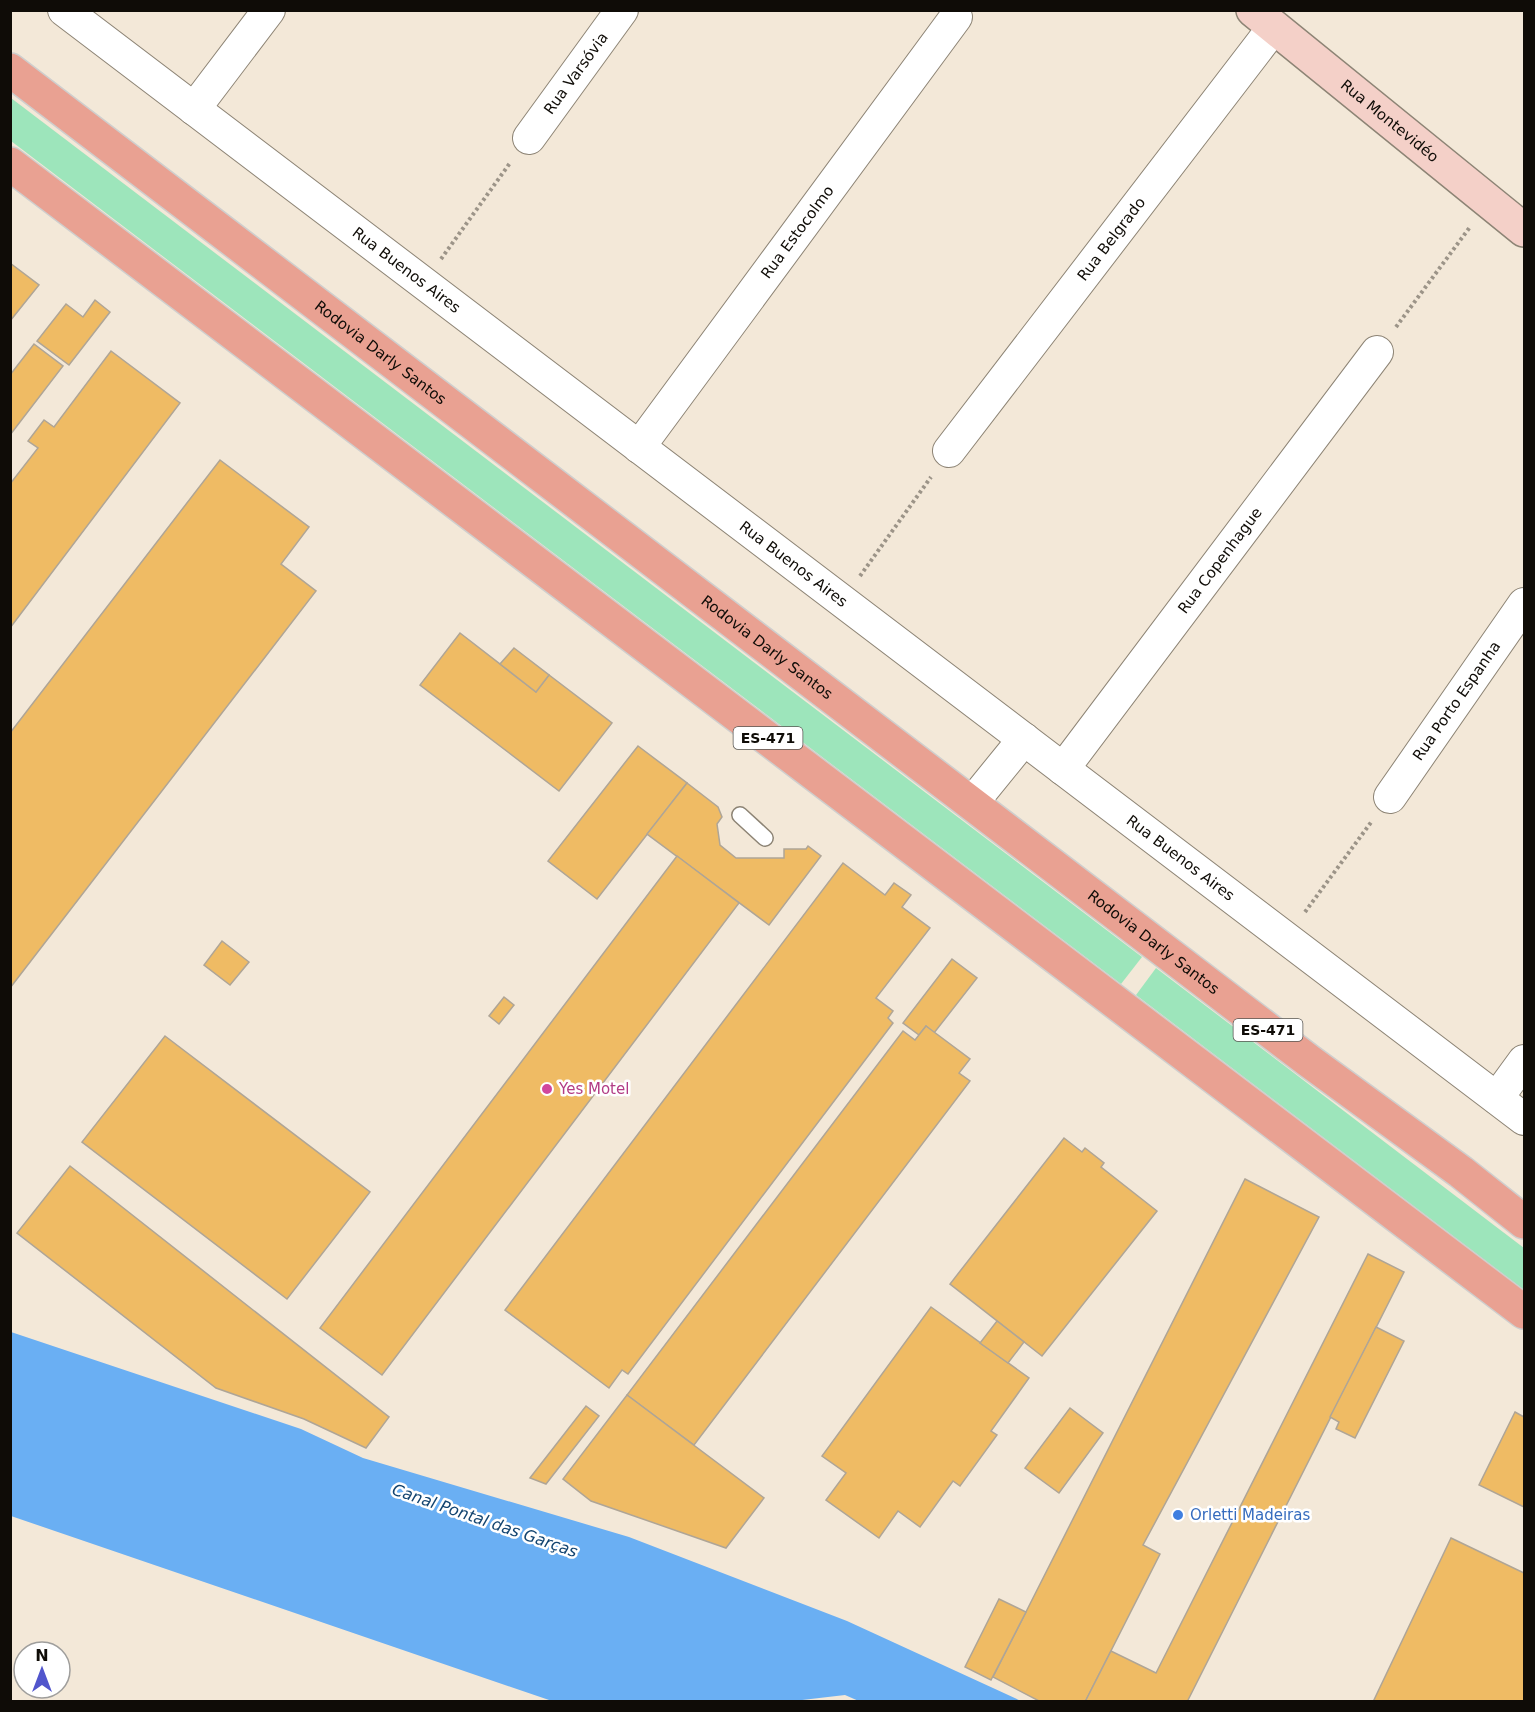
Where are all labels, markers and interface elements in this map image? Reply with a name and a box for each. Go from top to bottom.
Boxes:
street label: Rua Varsóvia [540,29,612,118]
street label: Rua Montevidéo [1337,76,1442,166]
street label: Rua Estocolmo [757,182,838,282]
street label: Rua Belgrado [1074,194,1149,284]
street label: Rua Buenos Aires [349,223,464,317]
street label: Rodovia Darly Santos [311,297,450,409]
street label: Rua Copenhague [1174,504,1266,617]
street label: Rua Buenos Aires [736,517,851,611]
street label: Rodovia Darly Santos [698,592,836,703]
street label: Rua Porto Espanha [1409,638,1504,764]
road number: ES-471 [734,727,802,749]
street label: Rua Buenos Aires [1123,811,1238,905]
street label: Rodovia Darly Santos [1084,886,1223,998]
road number: ES-471 [1234,1019,1302,1041]
place label: Yes Motel [558,1080,629,1098]
marker: Yes Motel [540,1082,554,1096]
water label: Canal Pontal das Garças [390,1480,580,1561]
place label: Orletti Madeiras [1190,1506,1310,1524]
marker: Orletti Madeiras [1171,1508,1185,1522]
north arrow [12,1640,72,1700]
text: N [35,1646,49,1665]

